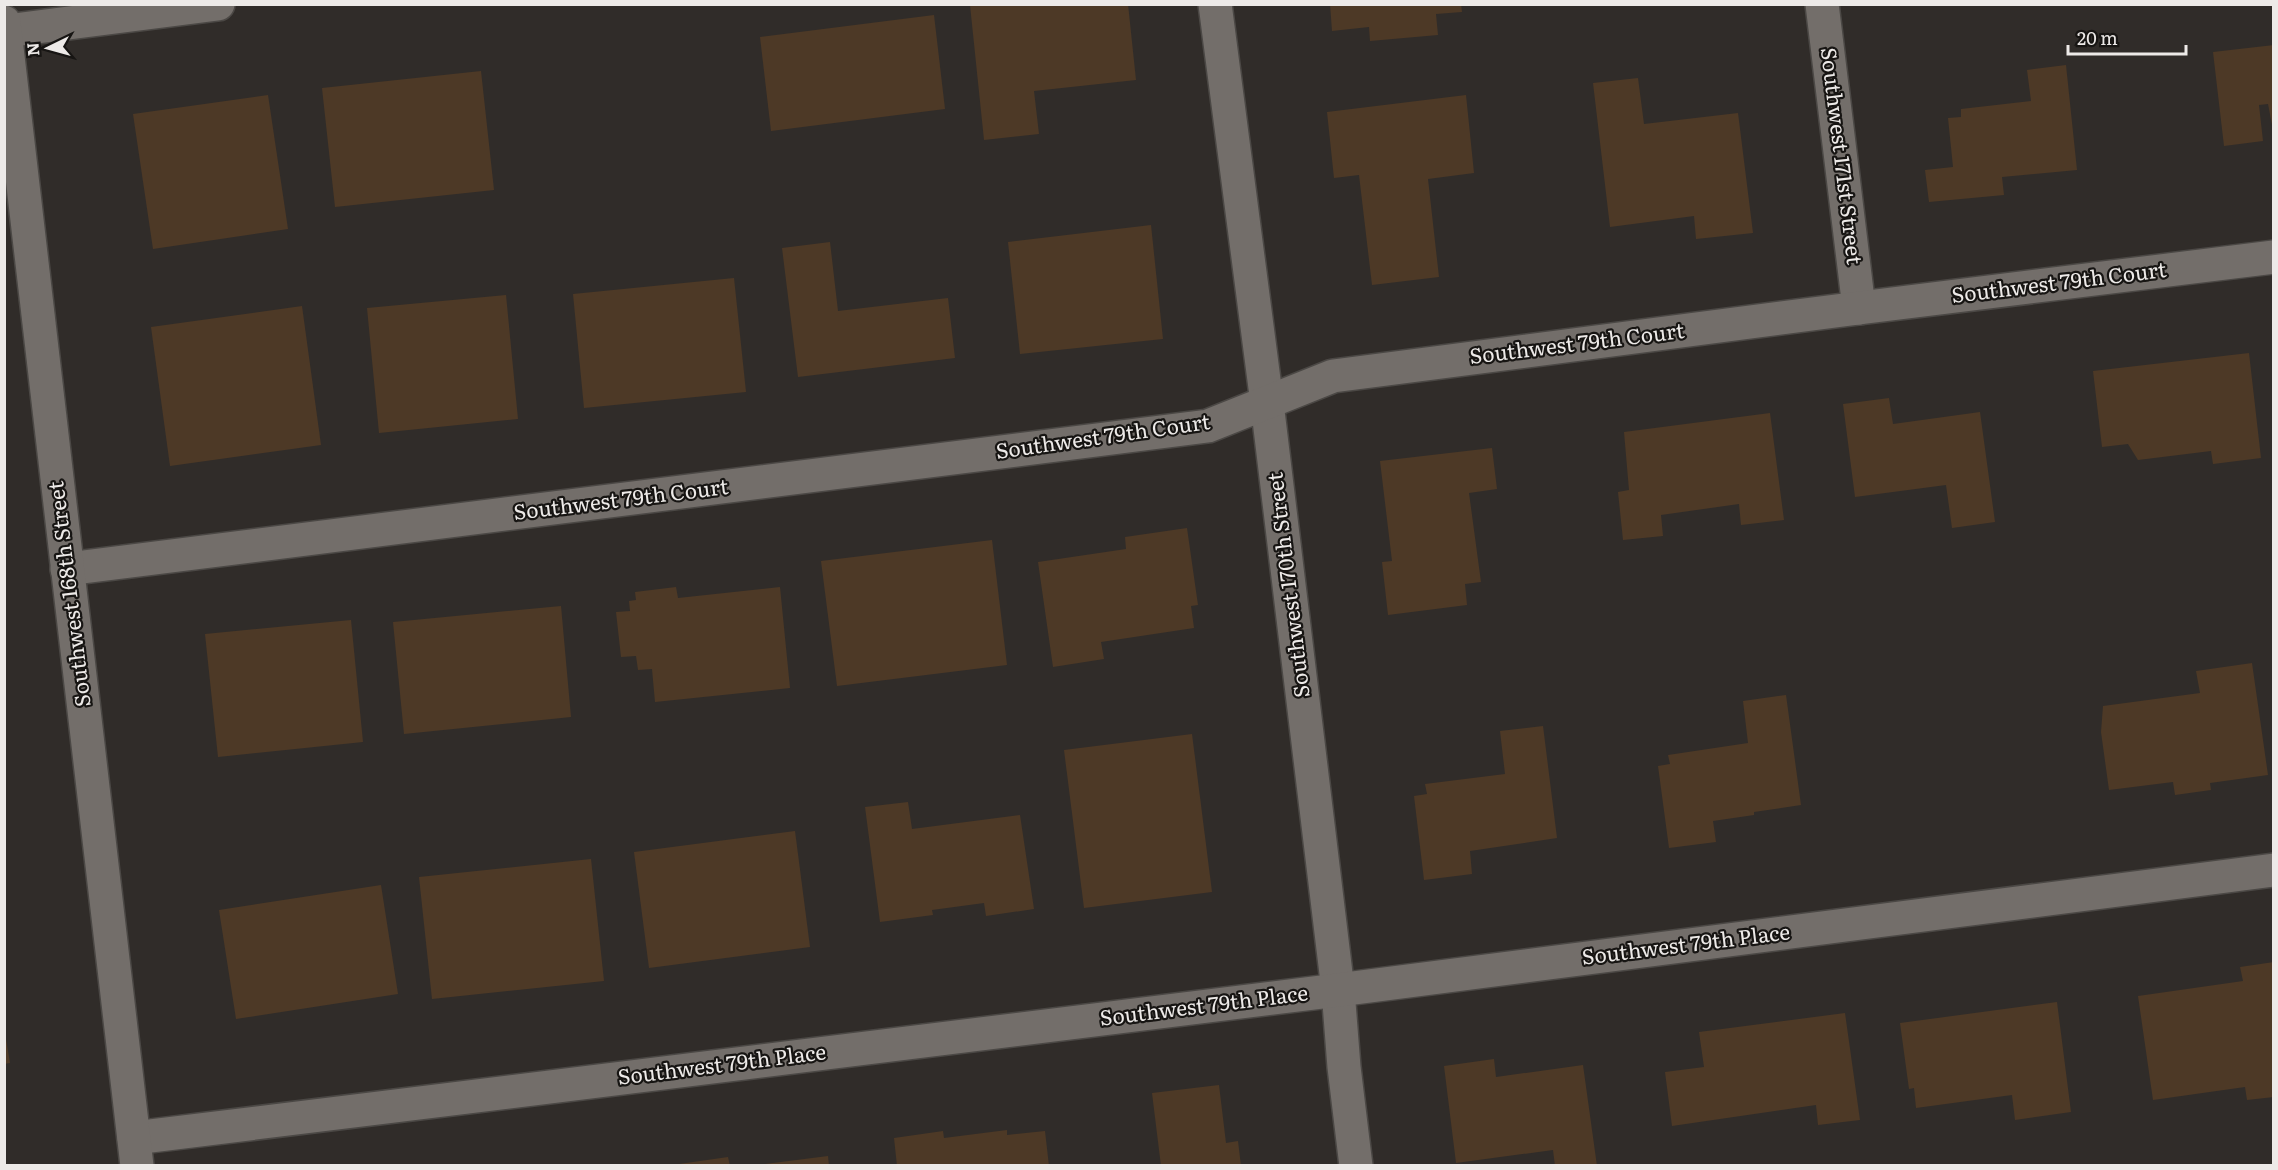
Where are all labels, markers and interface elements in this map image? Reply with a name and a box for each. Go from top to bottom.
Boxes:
north arrow [18,18,78,78]
scale bar [2068,18,2186,56]
text: 20 m [2077,24,2118,51]
text: N [20,42,45,57]
street label: Southwest 171st Street [1815,45,1872,267]
street label: Southwest 79th Court [1950,252,2168,309]
street label: Southwest 79th Court [1468,313,1686,370]
street label: Southwest 79th Court [993,404,1212,465]
street label: Southwest 79th Court [512,469,730,526]
street label: Southwest 170th Street [1257,470,1316,700]
street label: Southwest 168th Street [38,479,97,709]
street label: Southwest 79th Place [1580,914,1792,971]
street label: Southwest 79th Place [1098,975,1310,1032]
street label: Southwest 79th Place [616,1034,828,1091]

